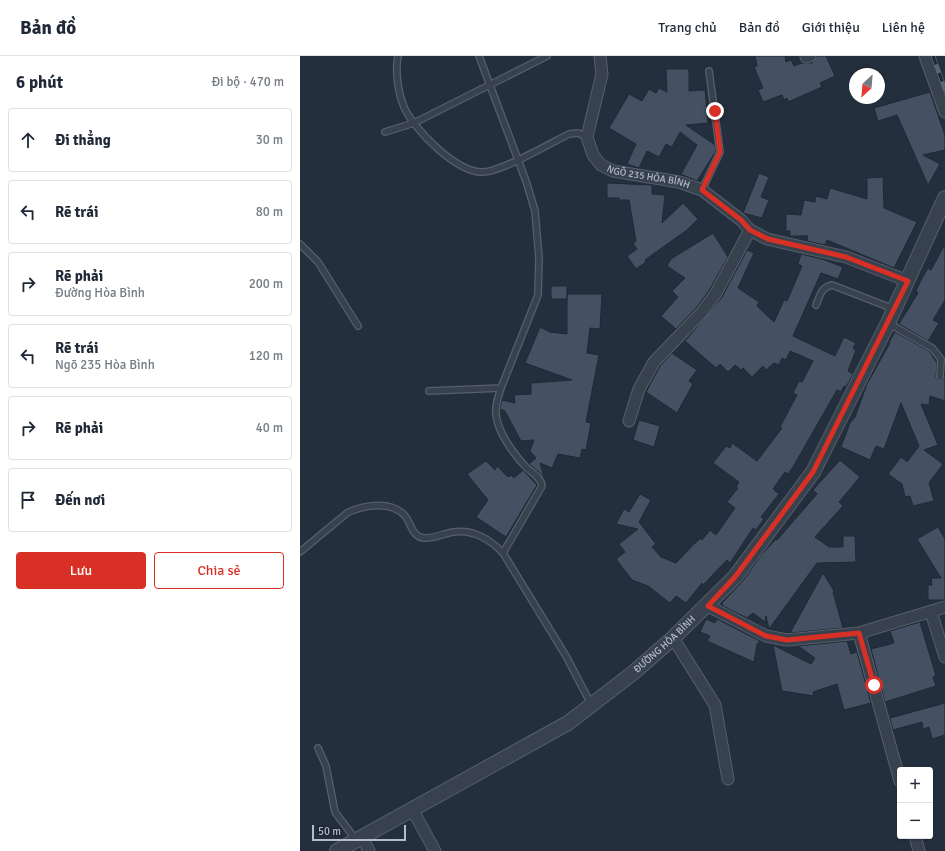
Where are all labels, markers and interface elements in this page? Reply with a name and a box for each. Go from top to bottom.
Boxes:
text: Bản đồ [20,16,76,40]
text: Trang chủ [658,19,717,36]
text: Bản đồ [739,19,780,36]
text: Giới thiệu [802,19,860,36]
text: Liên hệ [882,19,925,36]
north arrow [849,68,885,104]
text: 6 phút [16,72,63,93]
text: Đi bộ · 470 m [211,74,284,90]
route end [706,102,724,120]
icon: ahead [17,129,39,151]
text: Đi thẳng [55,131,111,149]
text: 30 m [256,132,283,148]
street label: NGÕ 235 HÒA BÌNH [605,163,692,191]
icon: left [17,201,39,223]
text: Rẽ trái [55,203,98,221]
text: 80 m [256,204,283,220]
text: Rẽ phải [55,267,103,285]
icon: right [17,273,39,295]
text: 200 m [249,276,283,292]
text: Đường Hòa Bình [55,285,145,301]
text: Rẽ trái [55,339,98,357]
icon: left [17,345,39,367]
text: 120 m [249,348,283,364]
text: Ngõ 235 Hòa Bình [55,357,155,373]
icon: right [17,417,39,439]
text: Rẽ phải [55,419,103,437]
text: 40 m [256,420,283,436]
icon: arrive [17,489,39,511]
text: Đến nơi [55,491,105,509]
button: Lưu [16,552,146,589]
button: Chia sẻ [154,552,284,589]
street label: ĐƯỜNG HÒA BÌNH [631,613,698,675]
route start [865,676,883,694]
map controls [897,767,933,839]
button: + [897,767,933,803]
button: − [897,803,933,839]
scale bar [312,823,406,842]
text: 50 m [318,825,341,838]

